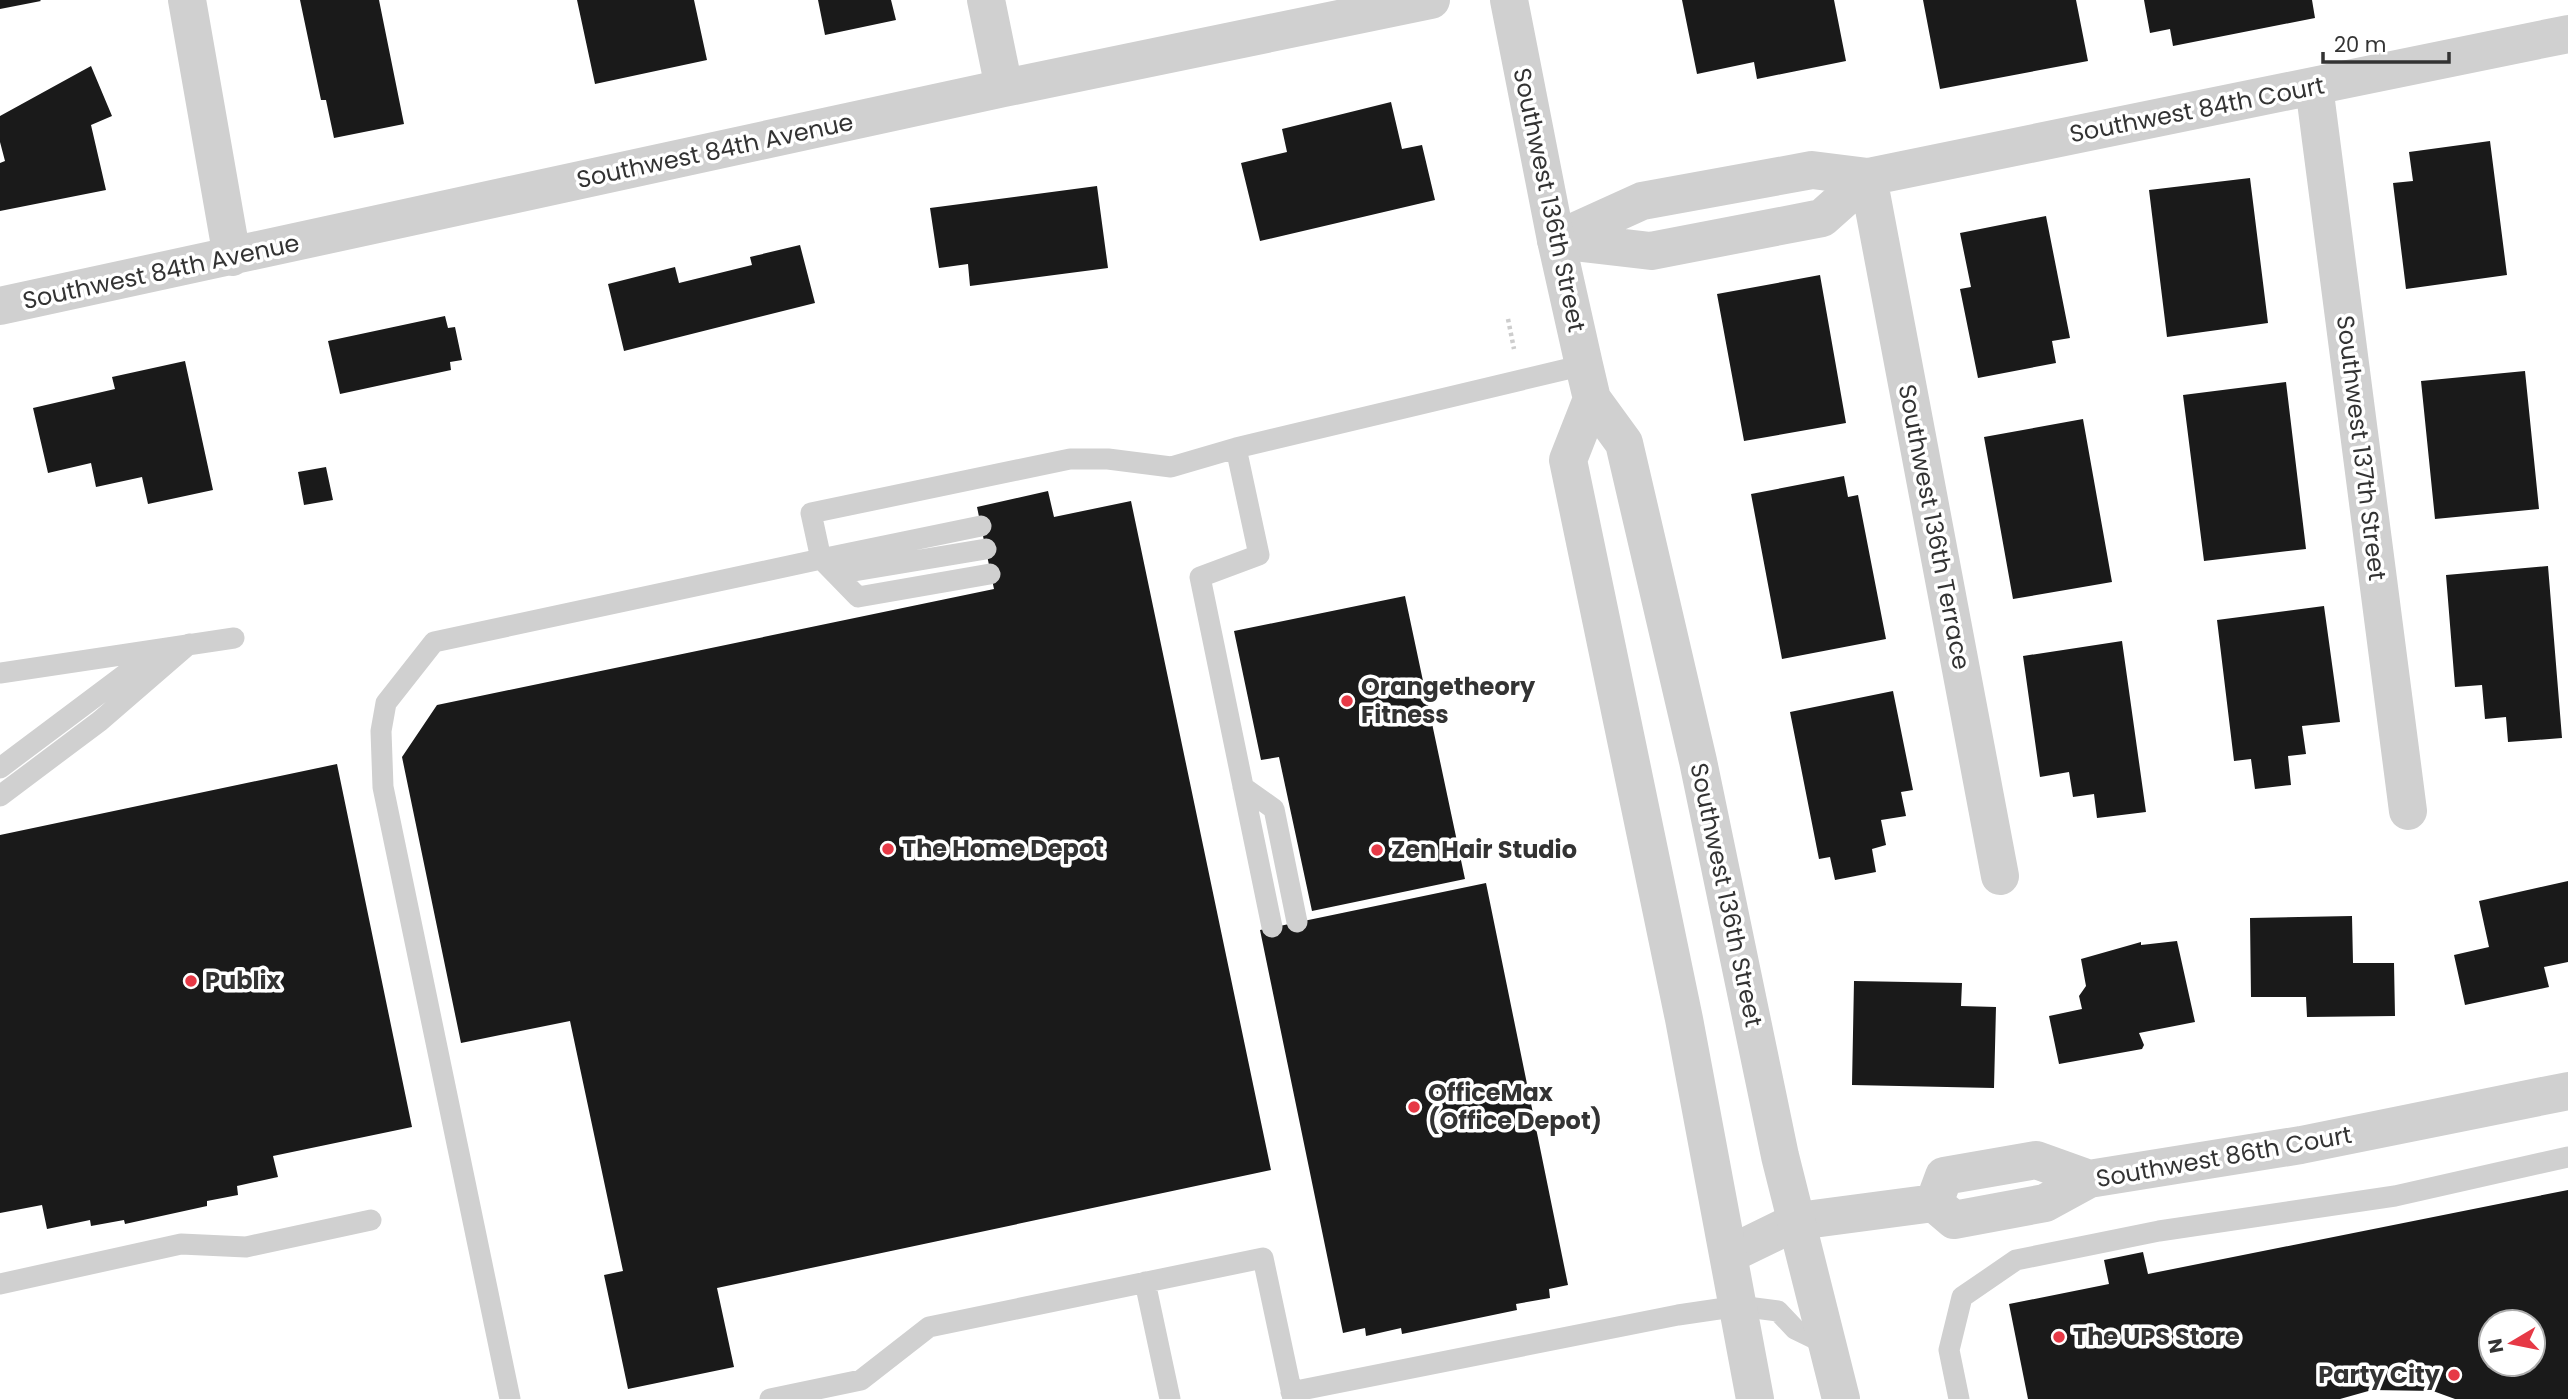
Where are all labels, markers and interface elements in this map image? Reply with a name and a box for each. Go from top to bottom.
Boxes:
scale bar [2323,21,2449,65]
text: 20 m [2334,30,2387,59]
street label: Southwest 136th Street [1505,65,1594,335]
street label: Southwest 84th Court [2067,69,2327,150]
street label: Southwest 84th Avenue [574,105,856,196]
street label: Southwest 84th Avenue [20,226,302,317]
street label: Southwest 137th Street [2329,314,2394,582]
street label: Southwest 136th Terrace [1891,381,1978,672]
place label: Orangetheory Fitness [1361,670,1536,731]
marker: Orangetheory Fitness [1339,693,1355,709]
street label: Southwest 136th Street [1682,760,1771,1030]
place label: The Home Depot [902,832,1104,865]
place label: Zen Hair Studio [1391,833,1577,866]
marker: The Home Depot [880,841,896,857]
marker: Zen Hair Studio [1369,842,1385,858]
place label: Publix [205,964,282,997]
marker: Publix [183,973,199,989]
place label: OfficeMax (Office Depot) [1428,1076,1602,1137]
marker: OfficeMax (Office Depot) [1406,1099,1422,1115]
street label: Southwest 86th Court [2094,1118,2354,1195]
north arrow [2477,1308,2547,1378]
place label: The UPS Store [2073,1320,2240,1353]
marker: The UPS Store [2051,1329,2067,1345]
text: N [2481,1336,2510,1355]
place label: Party City [2318,1358,2441,1391]
marker: Party City [2446,1367,2462,1383]

